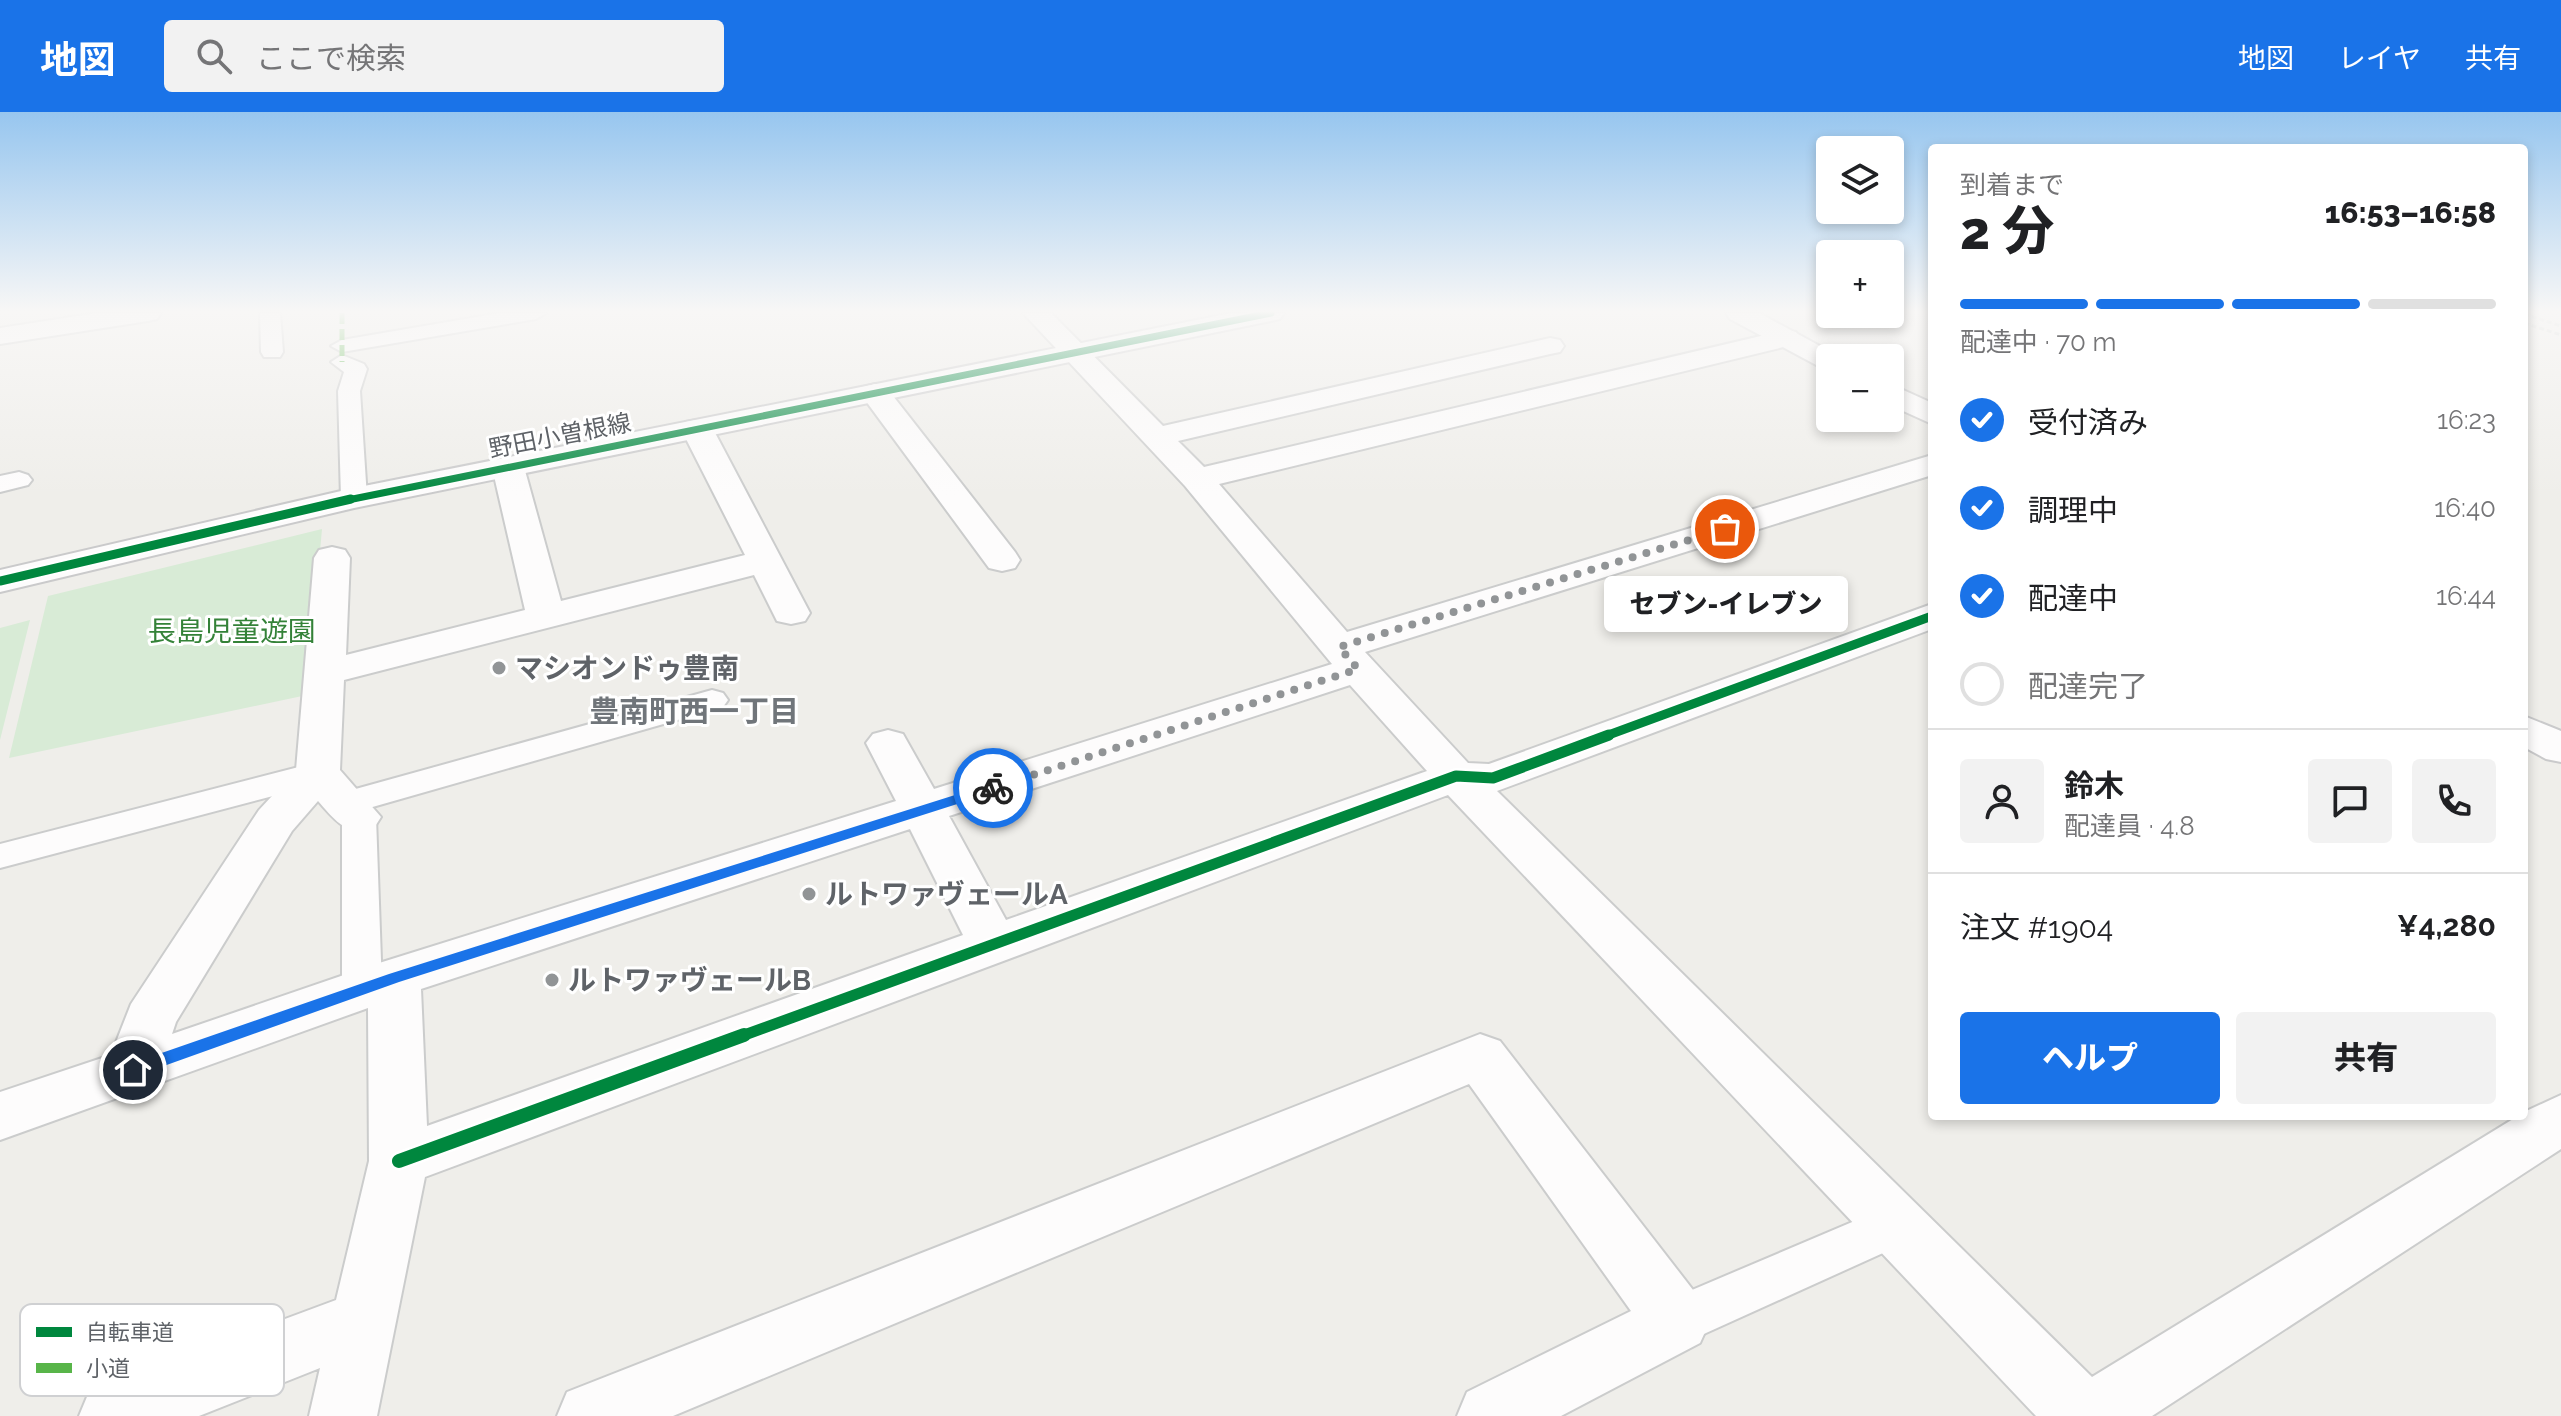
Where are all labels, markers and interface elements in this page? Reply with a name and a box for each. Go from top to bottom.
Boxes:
search box [164,20,724,92]
icon: search [192,34,236,78]
text: 地図 [40,37,116,82]
text: ここで検索 [256,41,406,76]
text: 地図 [2238,42,2294,75]
text: レイヤ [2338,42,2421,75]
text: 共有 [2465,42,2521,75]
map controls [1816,136,1904,432]
button: layers [1816,136,1904,224]
text: 到着まで [1960,170,2064,200]
text: 16:53–16:58 [2325,195,2496,230]
text: 2 分 [1960,200,2054,261]
button: + [1816,240,1904,328]
text: 配達中 · 70 m [1960,327,2116,357]
button: − [1816,344,1904,432]
icon: check [1960,398,2004,442]
text: 受付済み [2028,405,2148,440]
text: 16:23 [2437,405,2496,435]
street label: 野田小曽根線 [486,408,633,463]
icon: check [1960,486,2004,530]
text: 調理中 [2028,493,2118,528]
text: 16:40 [2434,493,2496,523]
pin [1691,495,1759,563]
icon: bag [1703,507,1747,551]
icon: check [1960,574,2004,618]
callout: セブン-イレブン [1603,577,1847,633]
text: 配達中 [2028,581,2118,616]
text: 16:44 [2436,581,2496,611]
text: セブン-イレブン [1630,589,1822,619]
park label: 長島児童遊園 [148,615,316,648]
place label: マシオンドゥ豊南 [515,652,739,685]
marker: マシオンドゥ豊南 [490,659,508,677]
text: 配達完了 [2028,669,2148,704]
district label: 豊南町西一丁目 [589,694,799,729]
courier [953,748,1033,828]
button: person [1960,759,2044,843]
button: chat [2308,759,2392,843]
button: phone [2412,759,2496,843]
icon: bike [971,766,1015,810]
text: 鈴木 [2064,768,2124,803]
text: 配達員 · 4.8 [2064,811,2195,841]
place label: ルトワァヴェールA [825,878,1068,911]
marker: ルトワァヴェールA [800,885,818,903]
text: ¥4,280 [2397,908,2496,943]
text: 注文 #1904 [1960,910,2113,945]
place label: ルトワァヴェールB [568,964,811,997]
marker: ルトワァヴェールB [543,971,561,989]
button: ヘルプ [1960,1012,2220,1104]
button: 共有 [2236,1012,2496,1104]
pin [99,1036,167,1104]
icon: home [111,1048,155,1092]
legend [20,1304,284,1396]
text: 自転車道 [86,1319,174,1345]
text: 小道 [86,1355,130,1381]

